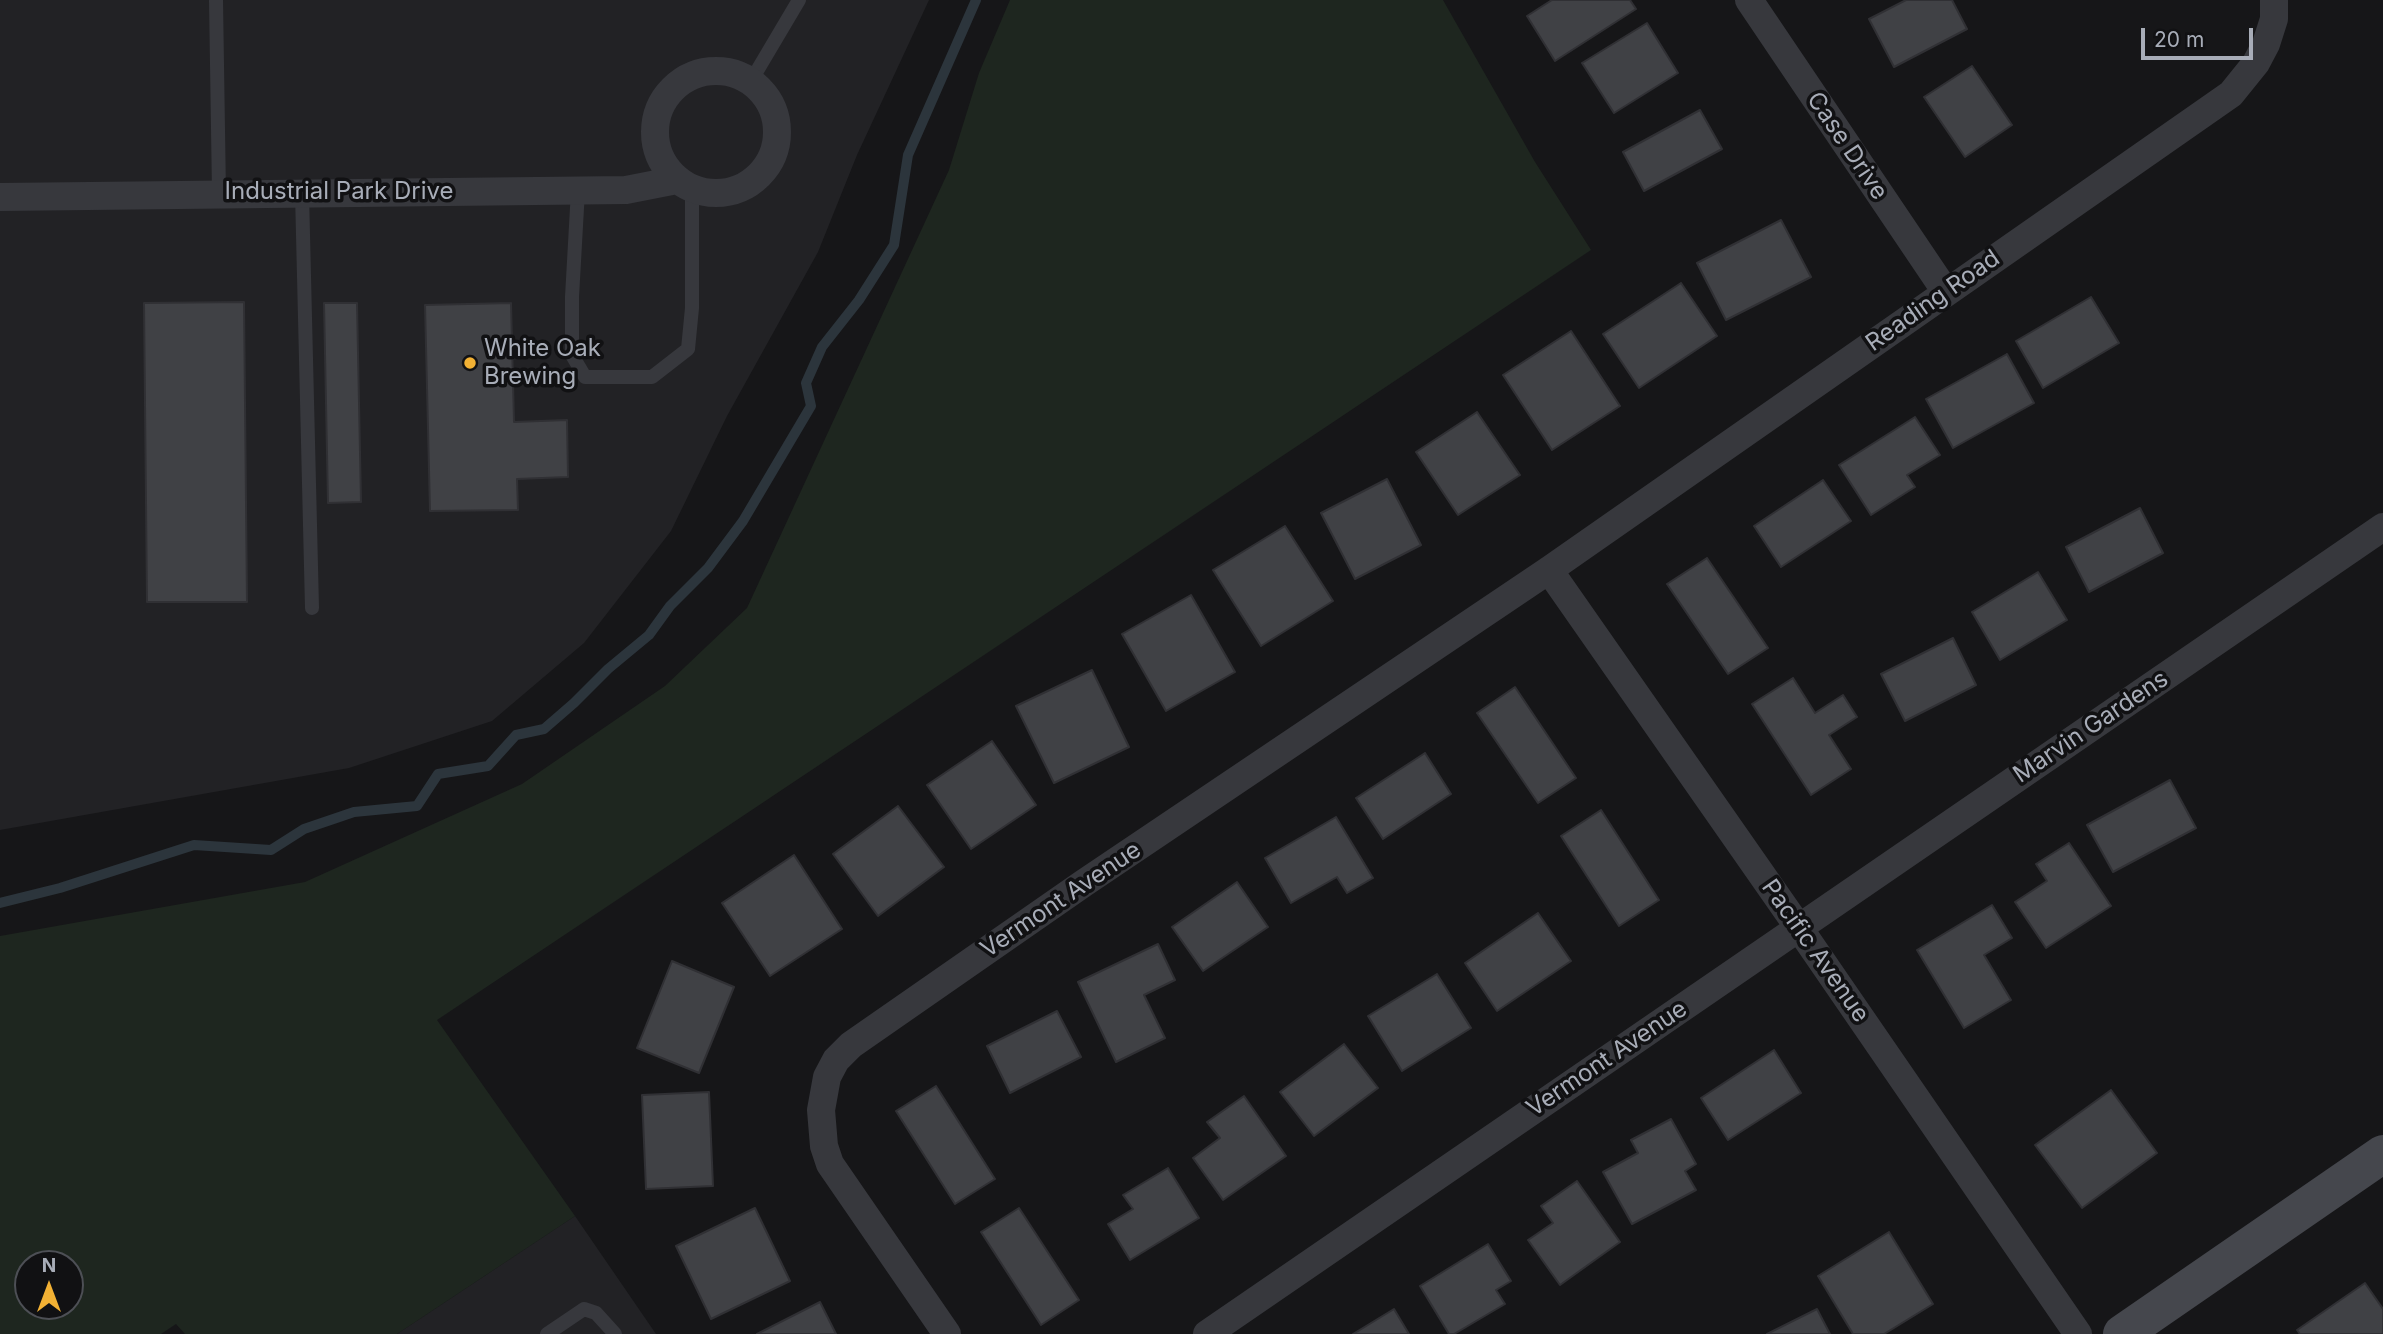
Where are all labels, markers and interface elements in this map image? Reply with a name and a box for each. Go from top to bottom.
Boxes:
scale bar [2145,14,2257,58]
text: 20 m [2154,27,2204,52]
street label: Case Drive [1800,87,1894,205]
street label: Industrial Park Drive [225,178,453,206]
street label: Reading Road [1861,244,2005,358]
place label: White Oak Brewing [484,335,601,391]
marker: White Oak Brewing [462,355,478,371]
street label: Marvin Gardens [2008,665,2174,789]
street label: Vermont Avenue [975,836,1147,964]
street label: Pacific Avenue [1755,874,1875,1028]
street label: Vermont Avenue [1521,995,1693,1123]
north arrow [14,1250,84,1320]
text: N [42,1254,56,1277]

